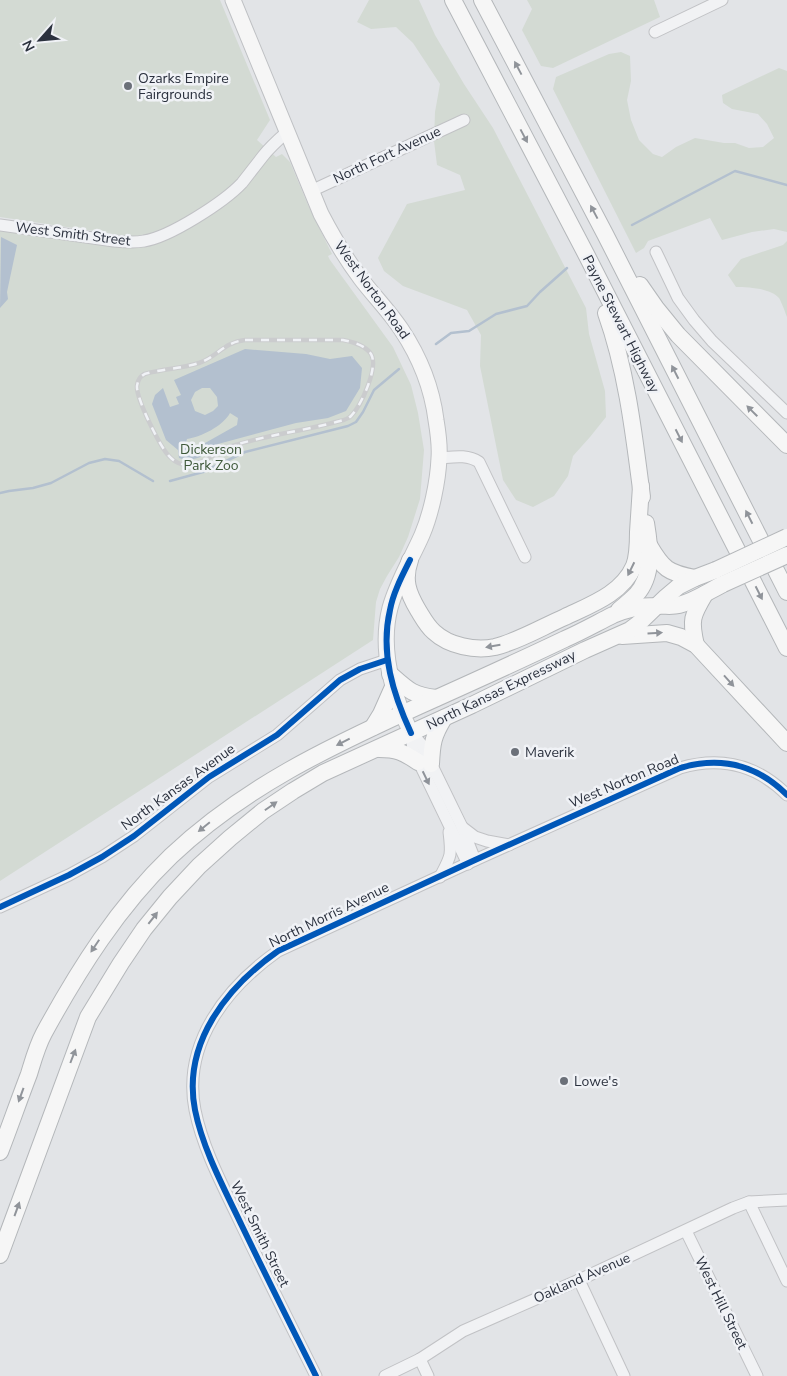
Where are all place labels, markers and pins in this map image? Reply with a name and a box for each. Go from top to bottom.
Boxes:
place label: Ozarks Empire Fairgrounds [138,69,229,104]
marker: Ozarks Empire Fairgrounds [122,80,134,92]
place label: Maverik [525,743,575,762]
marker: Maverik [509,746,521,758]
place label: Lowe's [574,1072,618,1091]
marker: Lowe's [558,1075,570,1087]

